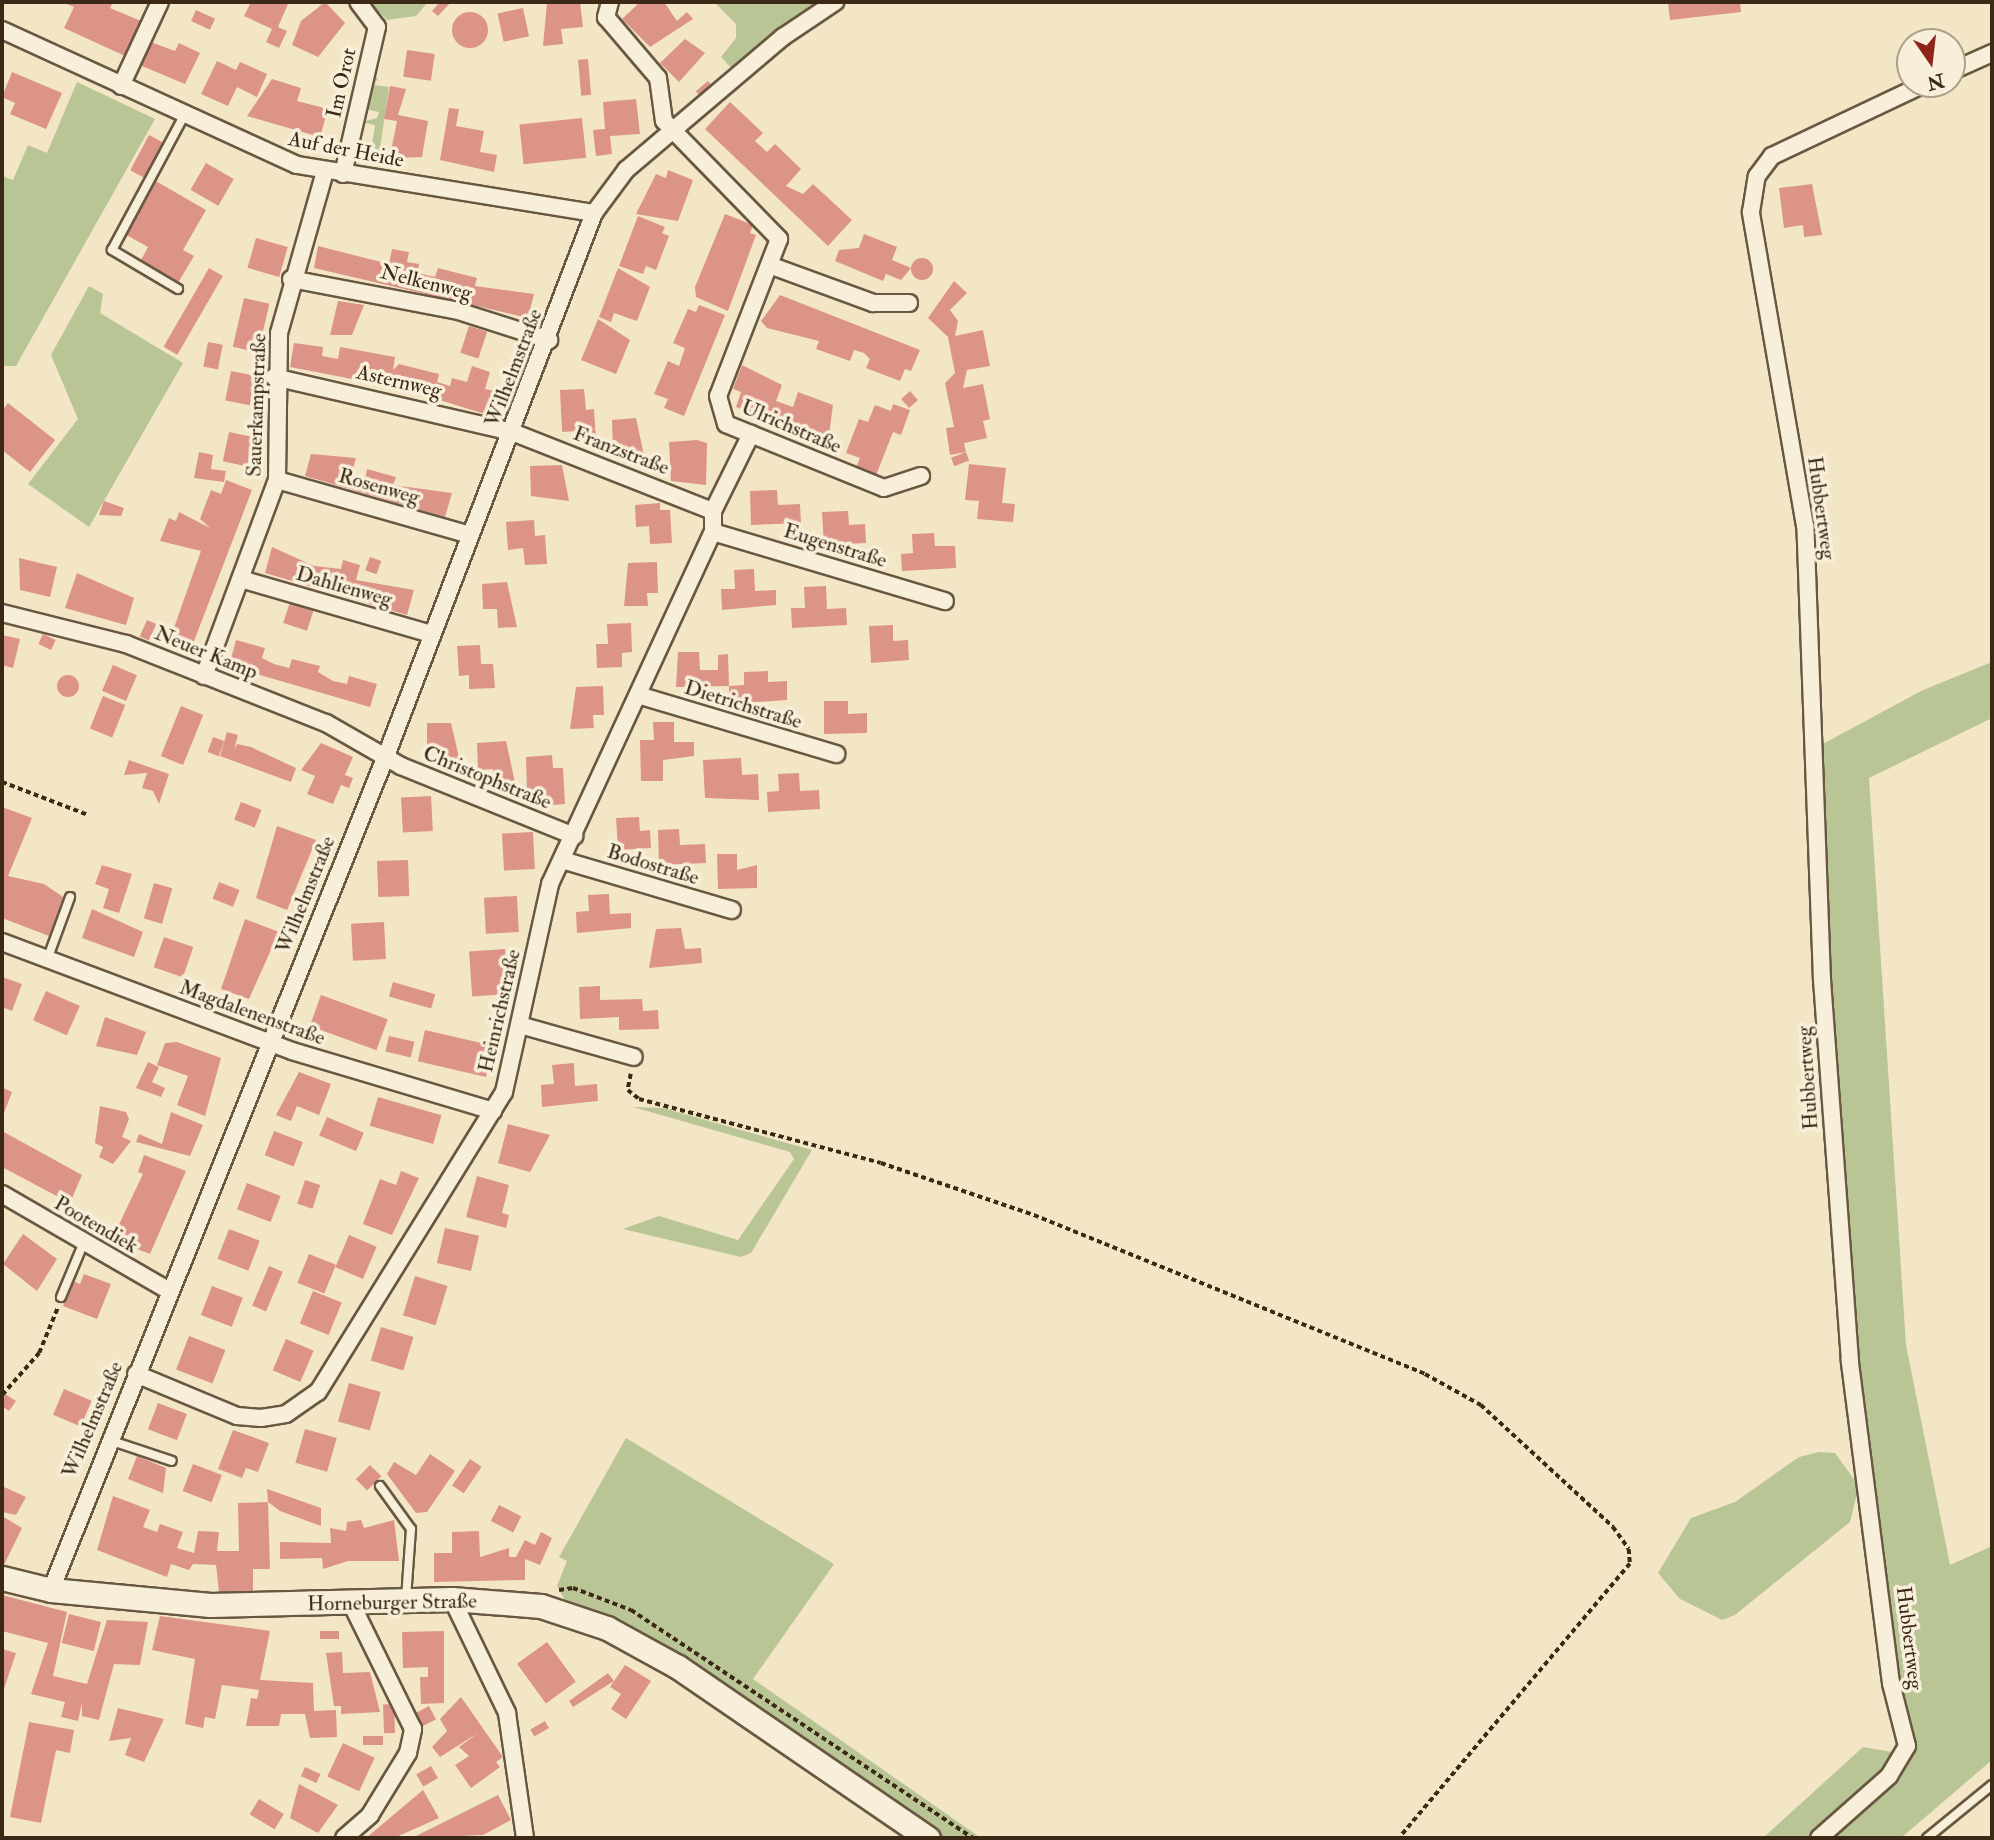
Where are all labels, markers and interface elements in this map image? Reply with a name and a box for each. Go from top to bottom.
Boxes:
north arrow [1896,28,1966,98]
street label: Im Orot [322,46,362,120]
text: N [1924,68,1947,95]
street label: Auf der Heide [286,126,406,174]
street label: Nelkenweg [378,259,474,307]
street label: Wilhelmstraße [480,305,548,431]
street label: Sauerkampstraße [242,333,272,477]
street label: Asternweg [354,360,444,404]
street label: Ulrichstraße [737,395,845,459]
street label: Franzstraße [569,421,673,481]
street label: Hubbertweg [1801,455,1841,561]
street label: Rosenweg [335,463,423,511]
street label: Eugenstraße [780,518,890,574]
street label: Dahlienweg [293,561,395,613]
street label: Neuer Kamp [151,621,261,685]
street label: Dietrichstraße [681,675,805,735]
street label: Christophstraße [419,741,555,815]
street label: Wilhelmstraße [271,833,341,957]
street label: Bodostraße [604,839,702,891]
street label: Heinrichstraße [474,947,526,1075]
street label: Magdalenenstraße [176,975,328,1051]
street label: Hubbertweg [1792,1025,1824,1131]
street label: Pootendiek [49,1191,143,1259]
street label: Wilhelmstraße [57,1358,129,1482]
street label: Hubbertweg [1890,1585,1928,1691]
street label: Horneburger Straße [307,1589,477,1617]

